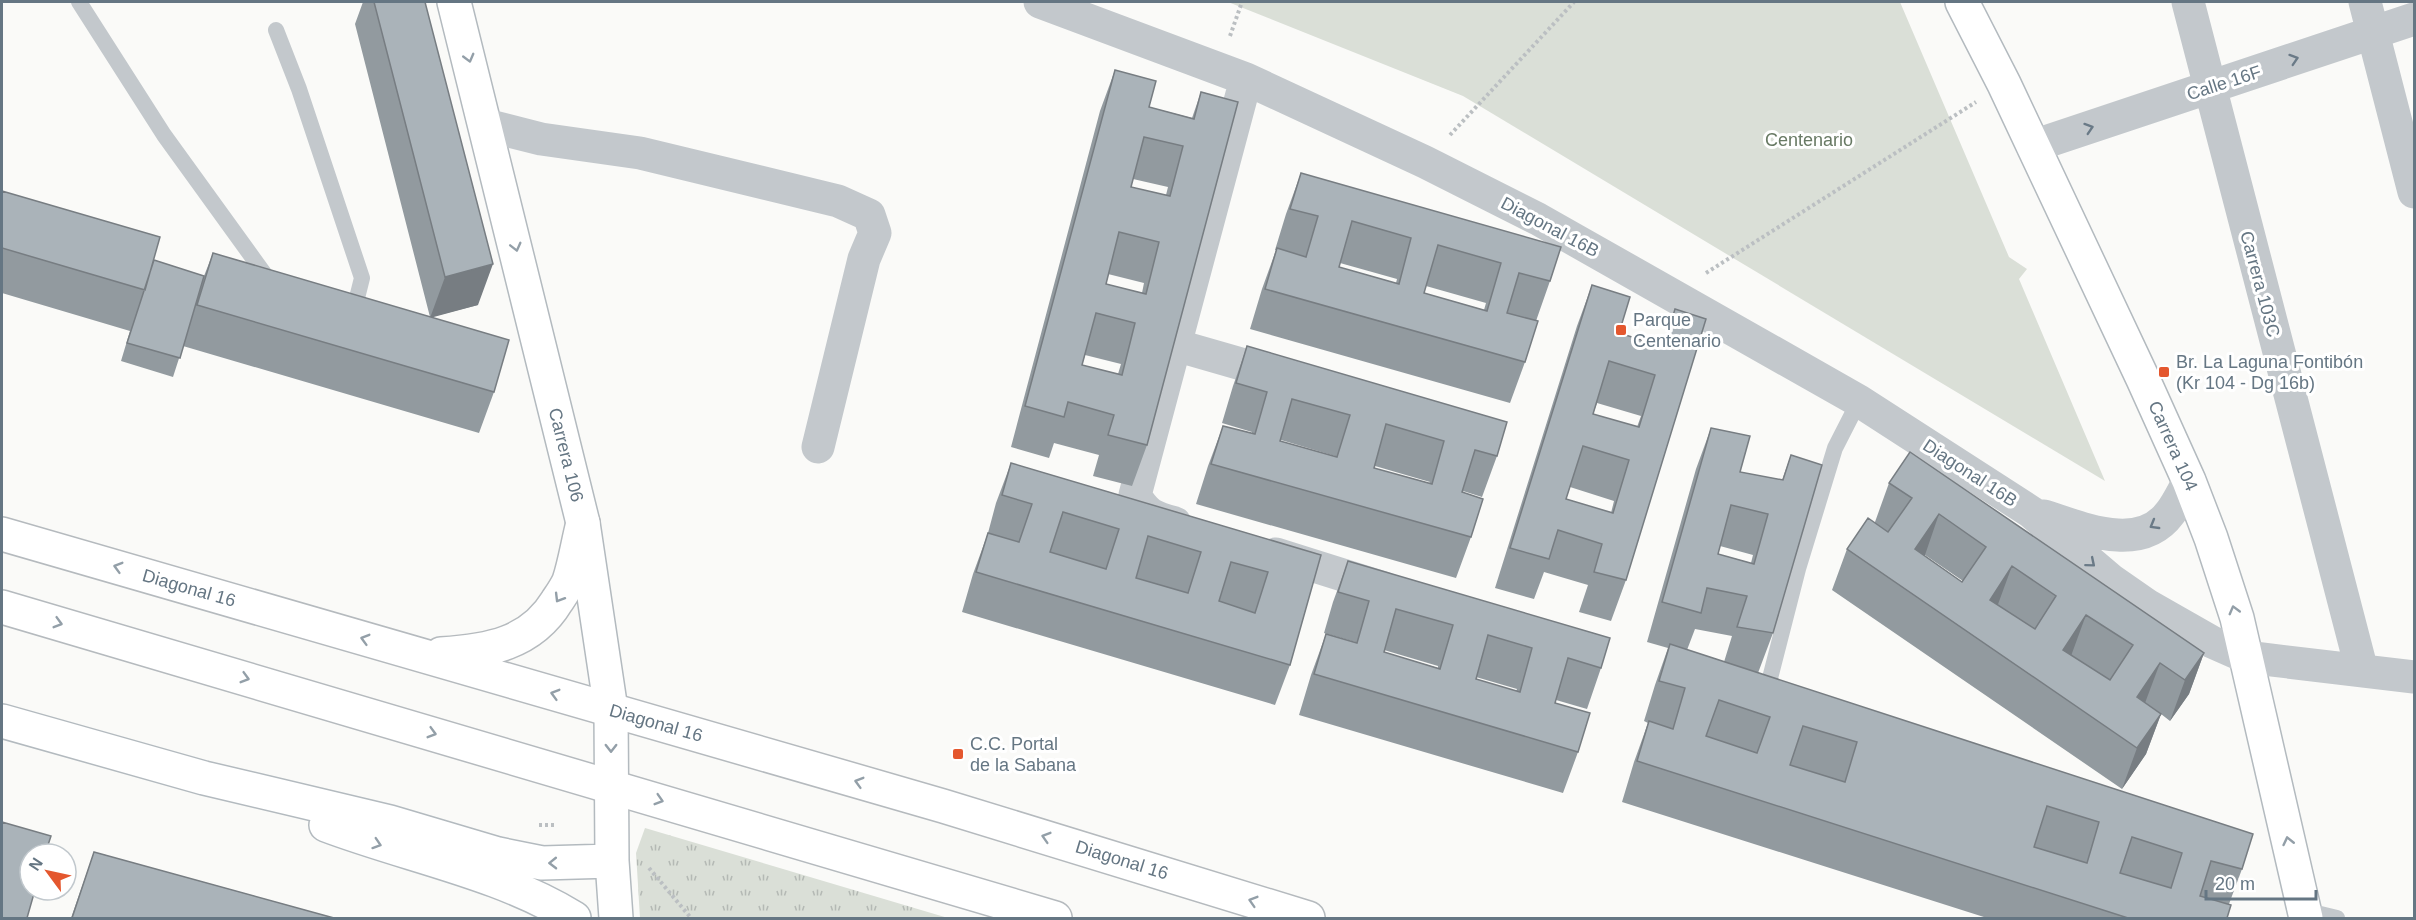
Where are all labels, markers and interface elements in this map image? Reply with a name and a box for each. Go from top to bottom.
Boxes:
one-way arrow [462,52,474,63]
one-way arrow [2288,54,2298,67]
street label: Calle 16F [2184,62,2264,104]
one-way arrow [2083,122,2094,135]
park label: Centenario [1765,130,1853,150]
street label: Diagonal 16B [1498,193,1602,261]
street label: Carrera 103C [2236,229,2284,339]
one-way arrow [509,242,522,252]
place label: Parque Centenario [1633,310,1721,351]
marker: Parque Centenario [1614,323,1628,337]
place label: Br. La Laguna Fontibón (Kr 104 - Dg 16b) [2176,352,2363,393]
marker: Br. La Laguna Fontibón (Kr 104 - Dg 16b) [2157,365,2171,379]
street label: Carrera 104 [2144,398,2202,494]
street label: Carrera 106 [545,406,587,504]
street label: Diagonal 16B [1919,435,2021,511]
one-way arrow [2150,518,2160,529]
one-way arrow [2084,556,2095,567]
one-way arrow [113,562,123,574]
street label: Diagonal 16 [140,565,238,611]
one-way arrow [555,592,567,602]
one-way arrow [2229,605,2242,615]
one-way arrow [52,616,63,628]
one-way arrow [361,634,371,646]
one-way arrow [239,671,250,683]
one-way arrow [550,689,561,701]
street label: Diagonal 16 [607,700,705,746]
one-way arrow [426,726,437,738]
place label: C.C. Portal de la Sabana [970,734,1077,775]
one-way arrow [605,744,617,753]
marker: C.C. Portal de la Sabana [951,747,965,761]
one-way arrow [854,777,865,789]
one-way arrow [653,793,664,805]
one-way arrow [1041,832,1052,844]
one-way arrow [371,836,382,849]
street label: Diagonal 16 [1073,836,1171,884]
one-way arrow [2282,836,2295,846]
north arrow [18,842,78,902]
text: N [26,855,46,874]
one-way arrow [549,857,558,869]
scale bar [2206,863,2316,901]
text: 20 m [2215,874,2255,894]
one-way arrow [1248,896,1259,908]

